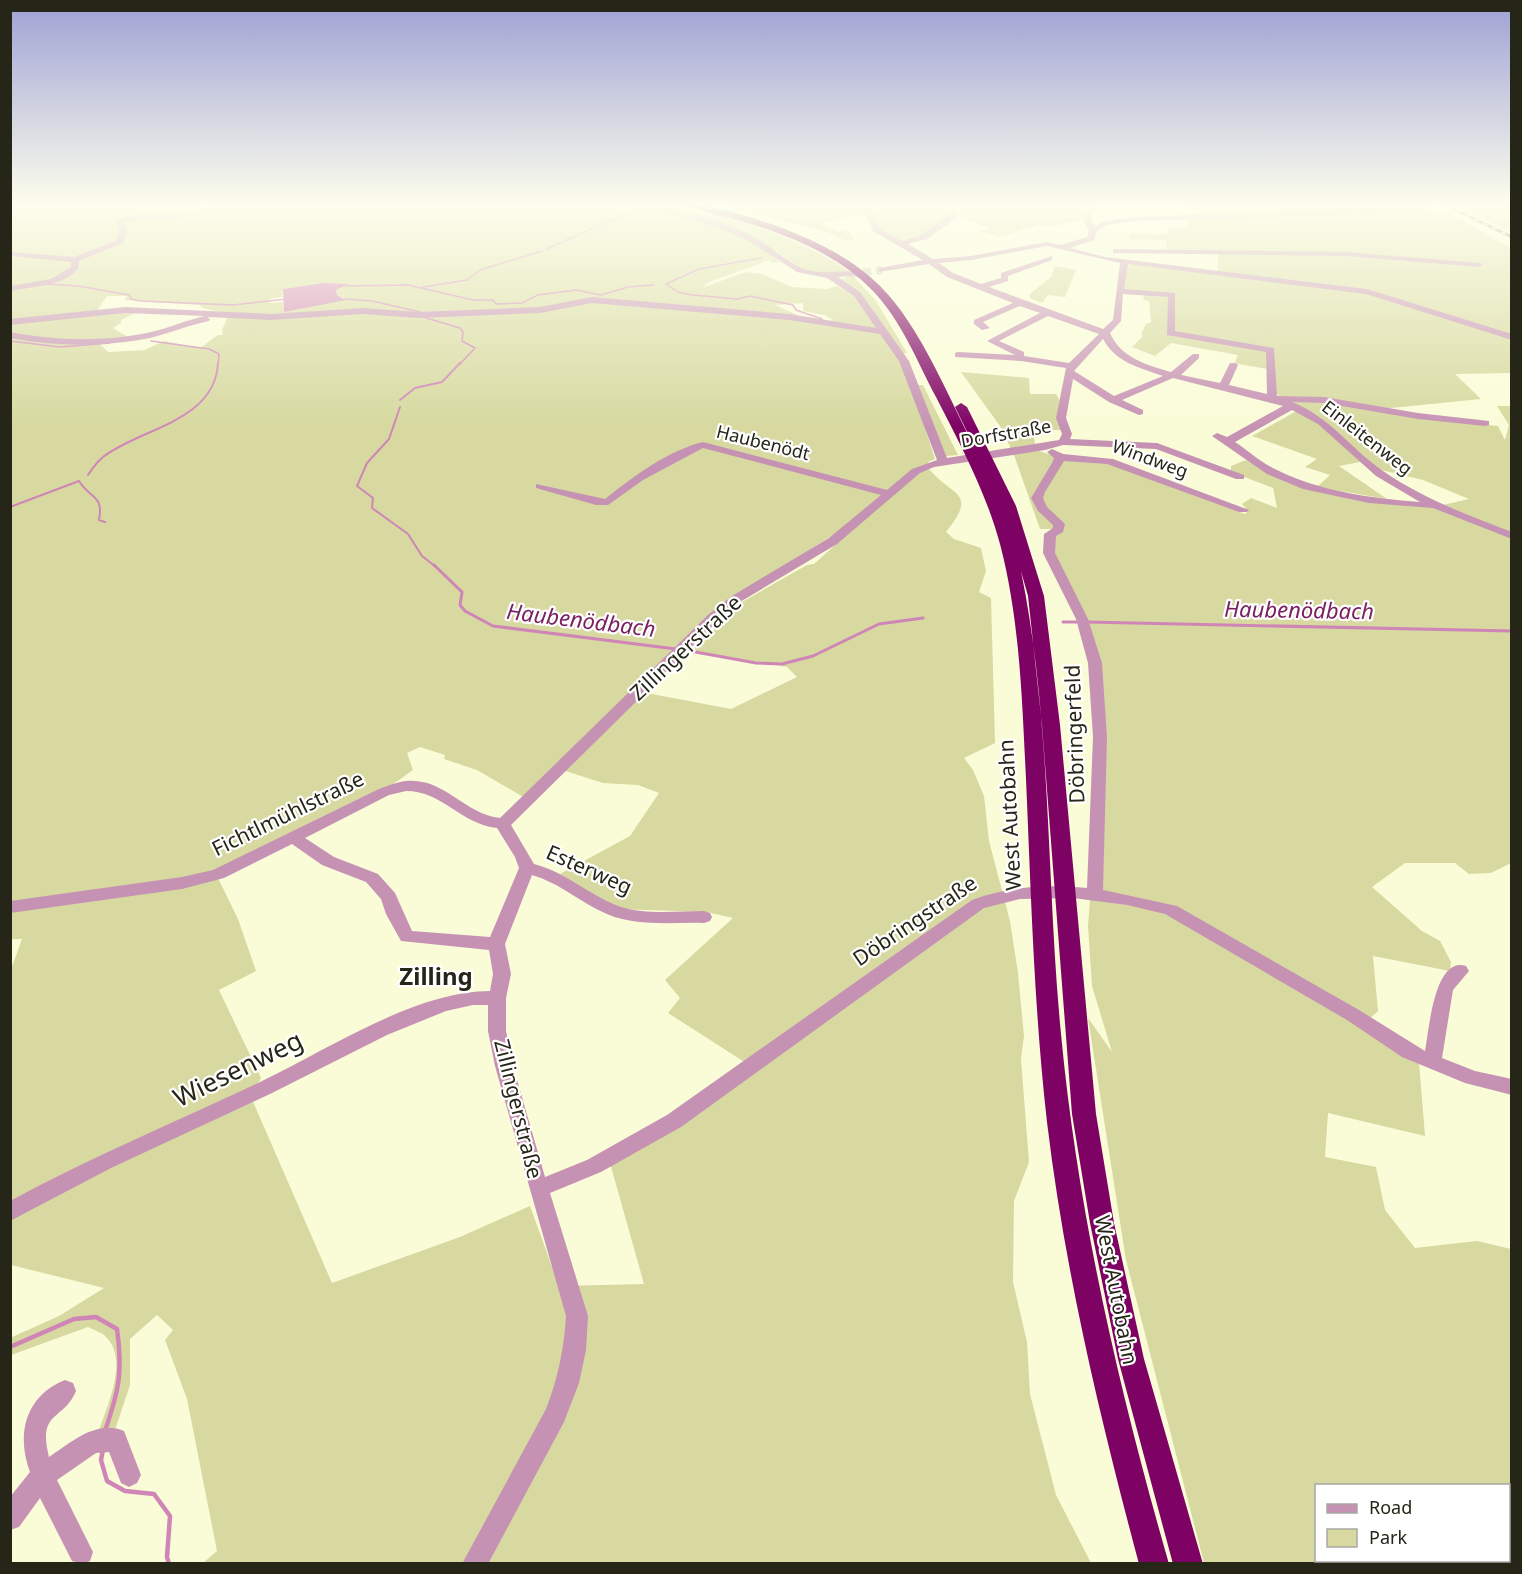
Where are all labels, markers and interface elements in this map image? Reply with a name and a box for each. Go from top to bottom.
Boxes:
street label: Einleitenweg [1318,394,1418,480]
street label: Dorfstraße [959,413,1053,453]
street label: Haubenödt [714,419,813,465]
street label: Windweg [1109,433,1192,483]
street label: Zillingerstraße [624,588,747,706]
water label: Haubenödbach [1224,593,1374,625]
water label: Haubenödbach [505,595,657,643]
street label: Döbringerfeld [1058,664,1090,804]
street label: West Autobahn [991,739,1027,891]
street label: Fichtlmühlstraße [207,764,368,862]
street label: Esterweg [542,838,637,900]
street label: Döbringstraße [847,868,982,972]
district label: Zilling [399,959,473,992]
street label: Wiesenweg [167,1021,308,1115]
street label: Zillingerstraße [488,1036,550,1181]
street label: West Autobahn [1089,1213,1145,1367]
legend [1315,1484,1510,1562]
text: Road [1369,1495,1412,1519]
text: Park [1369,1525,1407,1549]

